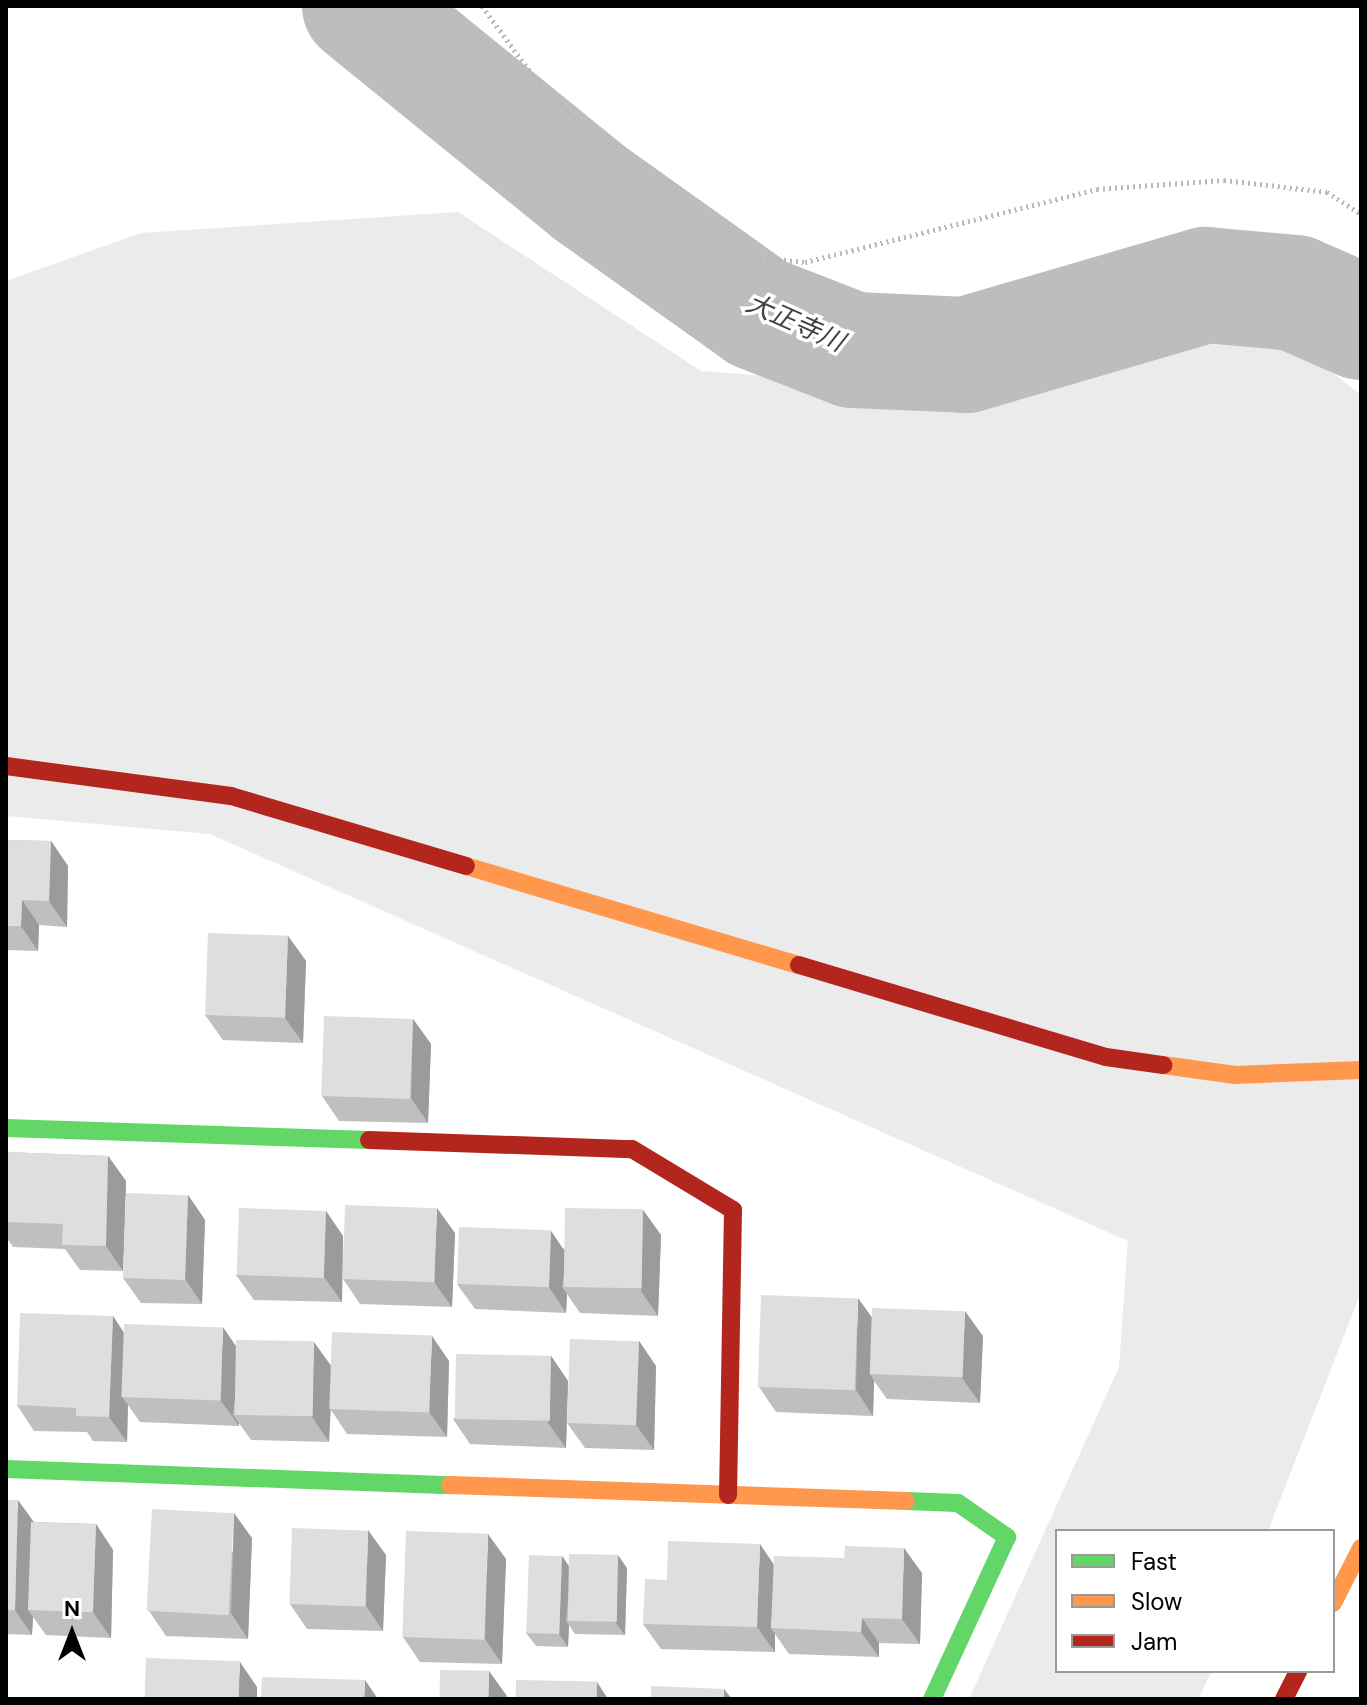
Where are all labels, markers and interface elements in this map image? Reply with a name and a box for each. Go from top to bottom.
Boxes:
water label: 大正寺川 [741,288,849,358]
legend [1055,1529,1335,1673]
text: Fast [1131,1546,1177,1577]
text: Slow [1131,1586,1182,1617]
north arrow [32,1593,112,1673]
text: N [64,1594,80,1623]
text: Jam [1131,1626,1177,1657]

